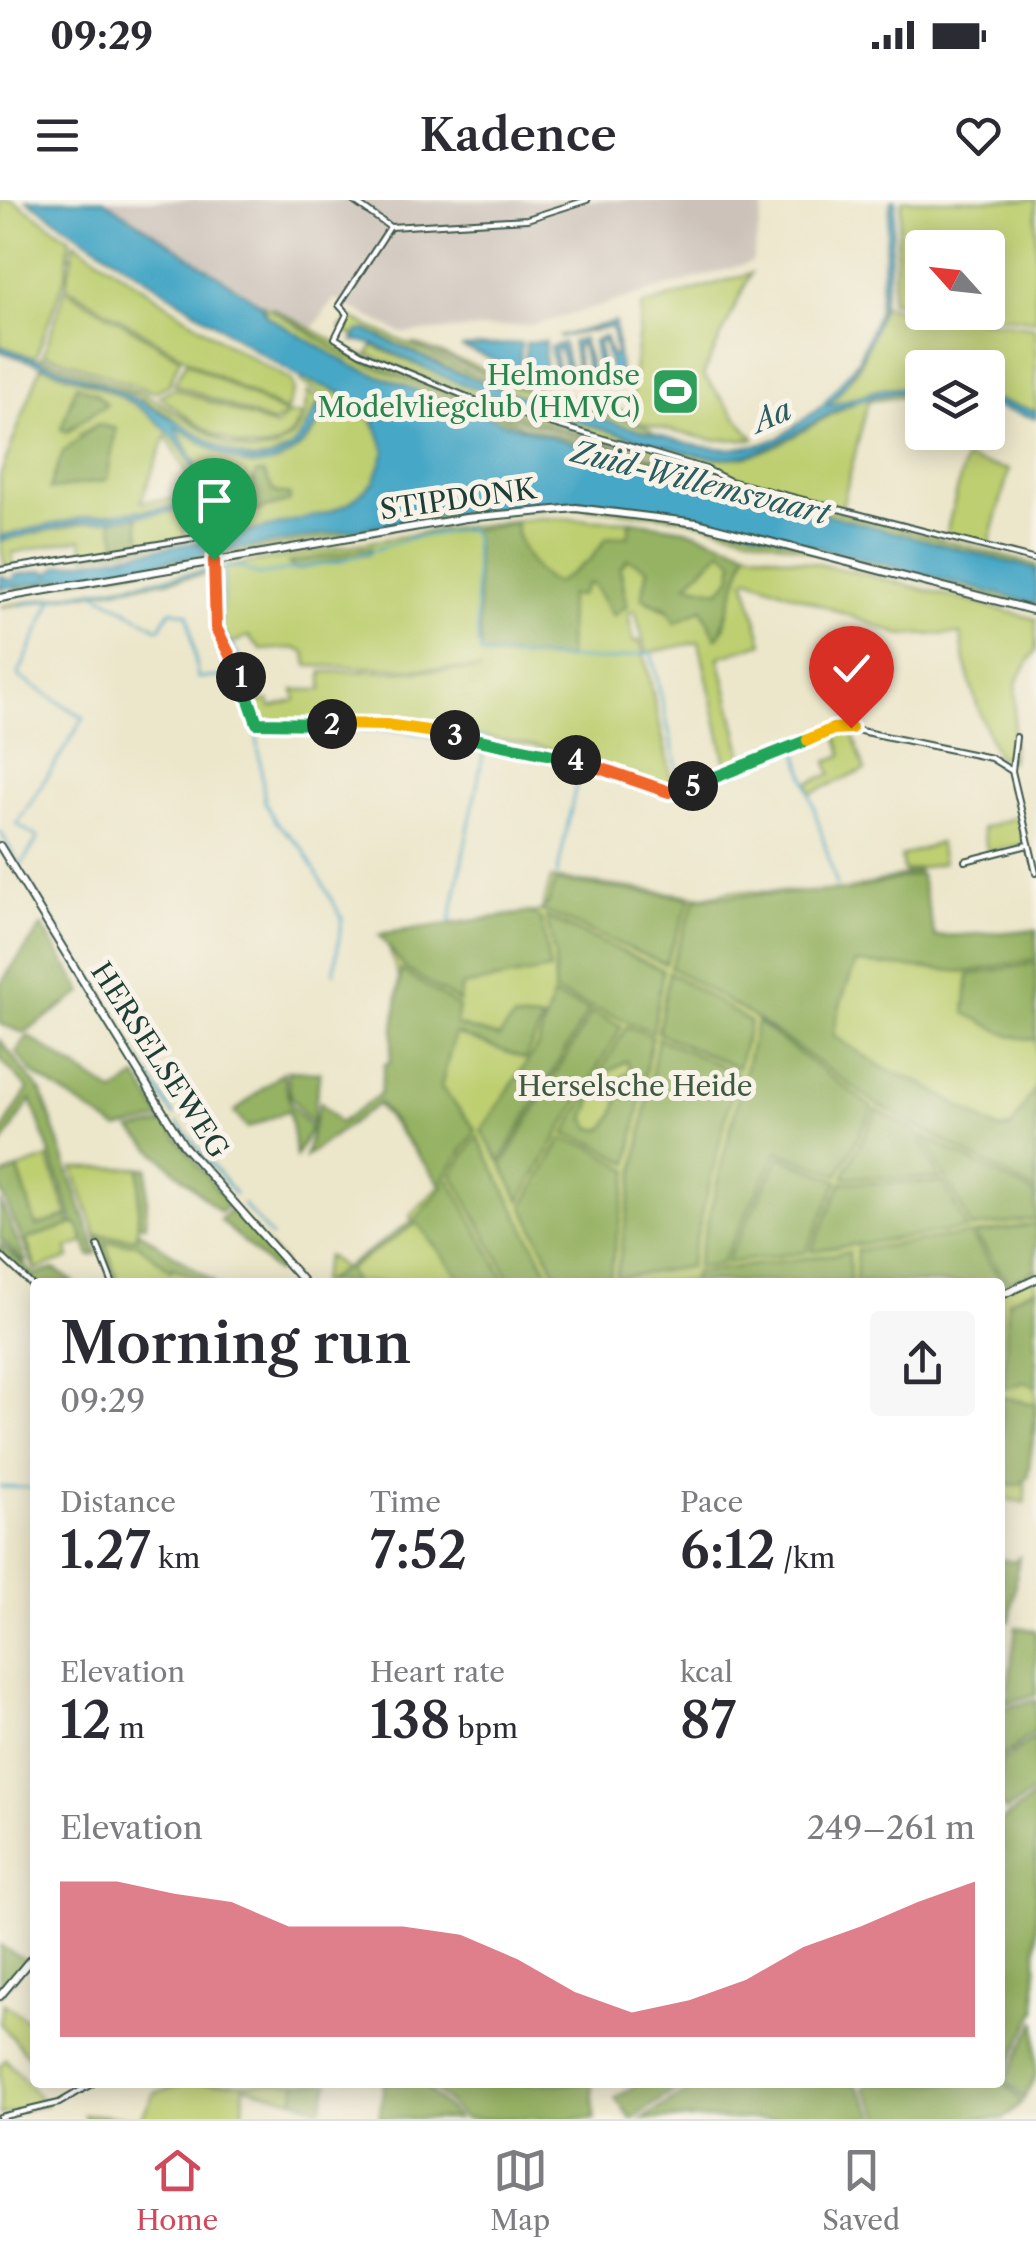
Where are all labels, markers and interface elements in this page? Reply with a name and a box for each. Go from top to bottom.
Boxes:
text: 09:29 [50,12,153,59]
text: Kadence [419,107,617,163]
icon: menu [30,108,85,163]
icon: heart [951,108,1006,163]
north arrow [905,230,1005,330]
map controls [905,230,1005,450]
button: layers [905,350,1005,450]
place label: Helmondse Modelvliegclub (HMVC) [318,358,640,424]
sports icon: Helmondse Modelvliegclub (HMVC) [649,365,701,417]
water label: Aa [743,391,797,442]
water label: Zuid-Willemsvaart [566,432,834,533]
pin [172,458,257,561]
street label: STIPDONK [378,471,539,527]
icon: arrive [187,473,242,528]
pin [809,626,894,729]
icon: check [824,641,879,696]
pin: 1 [216,652,266,702]
text: 1 [235,660,247,694]
pin: 2 [307,699,357,749]
text: 2 [324,707,340,741]
pin: 3 [430,710,480,760]
text: 3 [447,718,463,752]
pin: 4 [551,735,601,785]
text: 4 [568,743,584,777]
pin: 5 [668,761,718,811]
text: 5 [685,769,701,803]
street label: HERSELSEWEG [84,956,236,1164]
park label: Herselsche Heide [518,1069,752,1103]
text: Morning run [60,1310,411,1377]
button: share [870,1311,975,1416]
text: 09:29 [60,1381,145,1420]
text: Distance [60,1485,176,1519]
text: Time [370,1485,441,1519]
text: Pace [680,1485,743,1519]
text: 1.27 [60,1519,150,1581]
text: 7:52 [370,1519,467,1581]
text: 6:12 [680,1519,776,1581]
text: km [150,1541,200,1575]
text: /km [776,1541,835,1575]
text: Elevation [60,1655,185,1689]
text: Heart rate [370,1655,505,1689]
text: kcal [680,1655,733,1689]
text: 12 [60,1689,111,1751]
text: 138 [370,1689,450,1751]
text: 87 [680,1689,736,1751]
text: m [111,1711,145,1745]
text: bpm [450,1711,518,1745]
text: Elevation [60,1808,203,1847]
text: 249–261 m [807,1808,975,1847]
tab: Home [136,2143,218,2237]
tab: Map [490,2143,550,2237]
tab: Saved [822,2143,900,2237]

